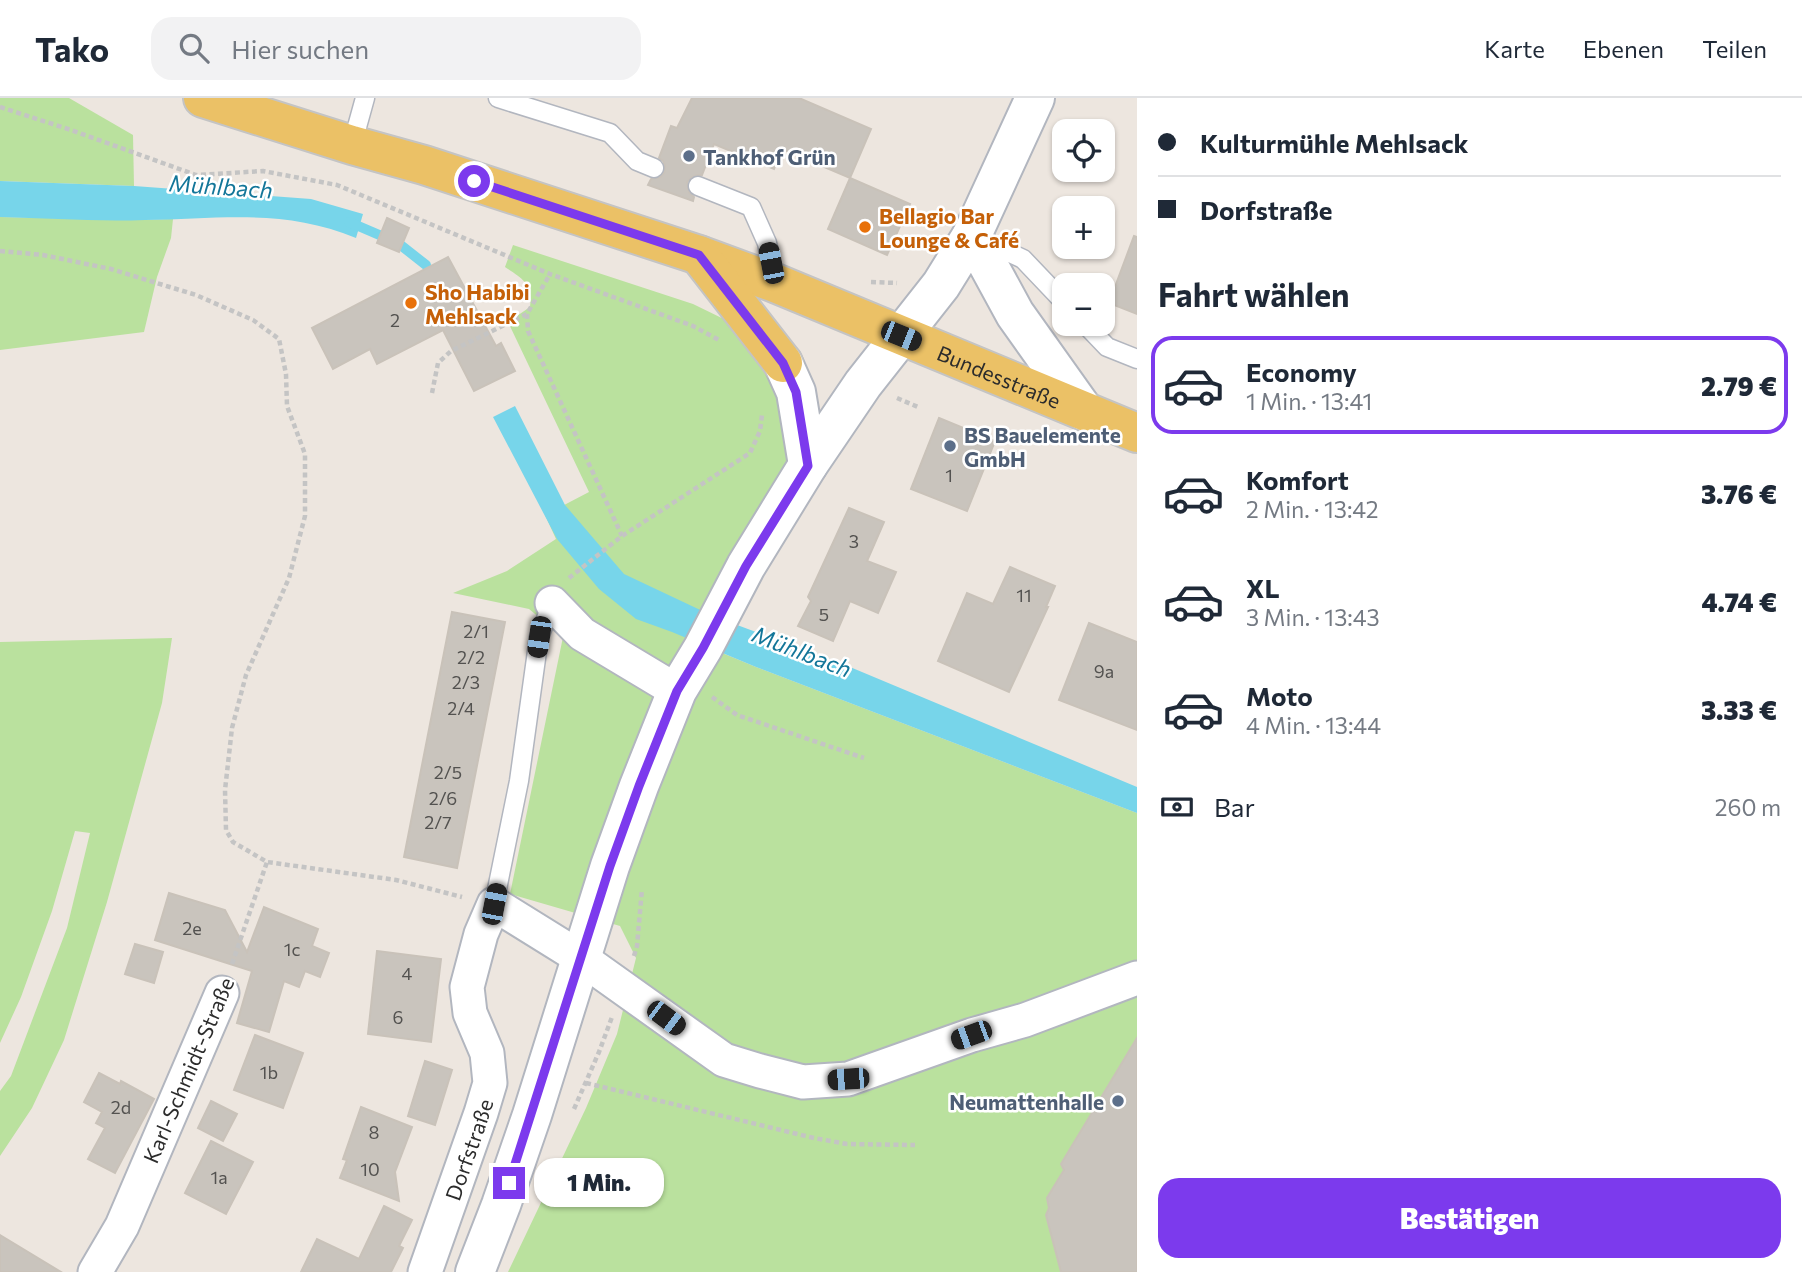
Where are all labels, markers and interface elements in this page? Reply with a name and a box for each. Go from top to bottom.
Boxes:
search box [151,17,641,80]
text: Tako [35,28,109,69]
icon: search [175,29,213,67]
text: Hier suchen [231,33,369,64]
text: Karte [1484,34,1545,63]
text: Ebenen [1583,34,1664,63]
text: Teilen [1702,34,1767,63]
map controls [1052,119,1115,336]
button: locate [1052,119,1115,182]
text: Kulturmühle Mehlsack [1200,127,1469,158]
place label: Tankhof Grün [703,144,836,169]
marker: Tankhof Grün [681,148,697,164]
route start [458,165,490,197]
water label: Mühlbach [168,168,274,204]
text: Dorfstraße [1200,194,1333,225]
button: + [1052,196,1115,259]
place label: Bellagio Bar Lounge & Café [879,203,1019,252]
marker: Bellagio Bar Lounge & Café [857,219,873,235]
car [757,240,786,286]
button: − [1052,273,1115,336]
text: Fahrt wählen [1158,274,1350,314]
place label: Sho Habibi Mehlsack [425,279,530,328]
marker: Sho Habibi Mehlsack [403,295,419,311]
house number: 2 [390,309,400,331]
car [878,318,925,354]
street label: Bundesstraße [934,339,1065,413]
icon: car [1162,354,1225,417]
text: Economy [1246,356,1357,387]
text: 2.79 € [1701,370,1777,401]
text: 1 Min. · 13:41 [1246,387,1372,415]
place label: BS Bauelemente GmbH [964,422,1121,471]
marker: BS Bauelemente GmbH [942,438,958,454]
icon: car [1162,462,1225,525]
house number: 1 [945,464,953,486]
text: Komfort [1246,464,1349,495]
text: 3.76 € [1701,478,1777,509]
text: 2 Min. · 13:42 [1246,495,1379,523]
house number: 3 [849,530,859,552]
icon: car [1162,570,1225,633]
text: XL [1246,572,1280,603]
house number: 11 [1016,584,1032,606]
text: 4.74 € [1701,586,1777,617]
house number: 5 [819,603,829,625]
text: 3 Min. · 13:43 [1246,603,1380,631]
car [526,615,553,659]
water label: Mühlbach [748,619,856,683]
house number: 2/1 [463,620,489,642]
house number: 2/2 [457,646,485,668]
house number: 9a [1094,660,1114,682]
house number: 2/3 [452,671,480,693]
icon: car [1162,678,1225,741]
text: Moto [1246,680,1313,711]
text: 3.33 € [1701,694,1777,725]
house number: 2/4 [447,697,475,719]
text: 4 Min. · 13:44 [1246,711,1381,739]
house number: 2/5 [434,761,462,783]
house number: 2/6 [429,787,457,809]
icon: cash [1158,788,1196,826]
text: Bar [1214,791,1255,822]
text: 260 m [1715,793,1781,821]
house number: 2/7 [424,811,452,833]
car [480,881,509,927]
house number: 2e [182,917,202,939]
house number: 1c [284,938,300,960]
house number: 4 [402,962,413,984]
street label: Karl-Schmidt-Straße [138,973,238,1167]
car [643,997,690,1039]
house number: 6 [393,1006,403,1028]
car [948,1018,995,1052]
house number: 1b [260,1061,278,1083]
car [827,1067,870,1091]
place label: Neumattenhalle [949,1089,1104,1114]
marker: Neumattenhalle [1110,1093,1126,1109]
house number: 2d [111,1096,131,1118]
street label: Dorfstraße [439,1096,497,1203]
house number: 8 [369,1121,380,1143]
house number: 10 [360,1158,380,1180]
callout: 1 Min. [534,1158,663,1208]
house number: 1a [210,1166,228,1188]
route end [493,1167,525,1199]
text: 1 Min. [567,1168,631,1196]
button: Bestätigen [1158,1178,1781,1258]

